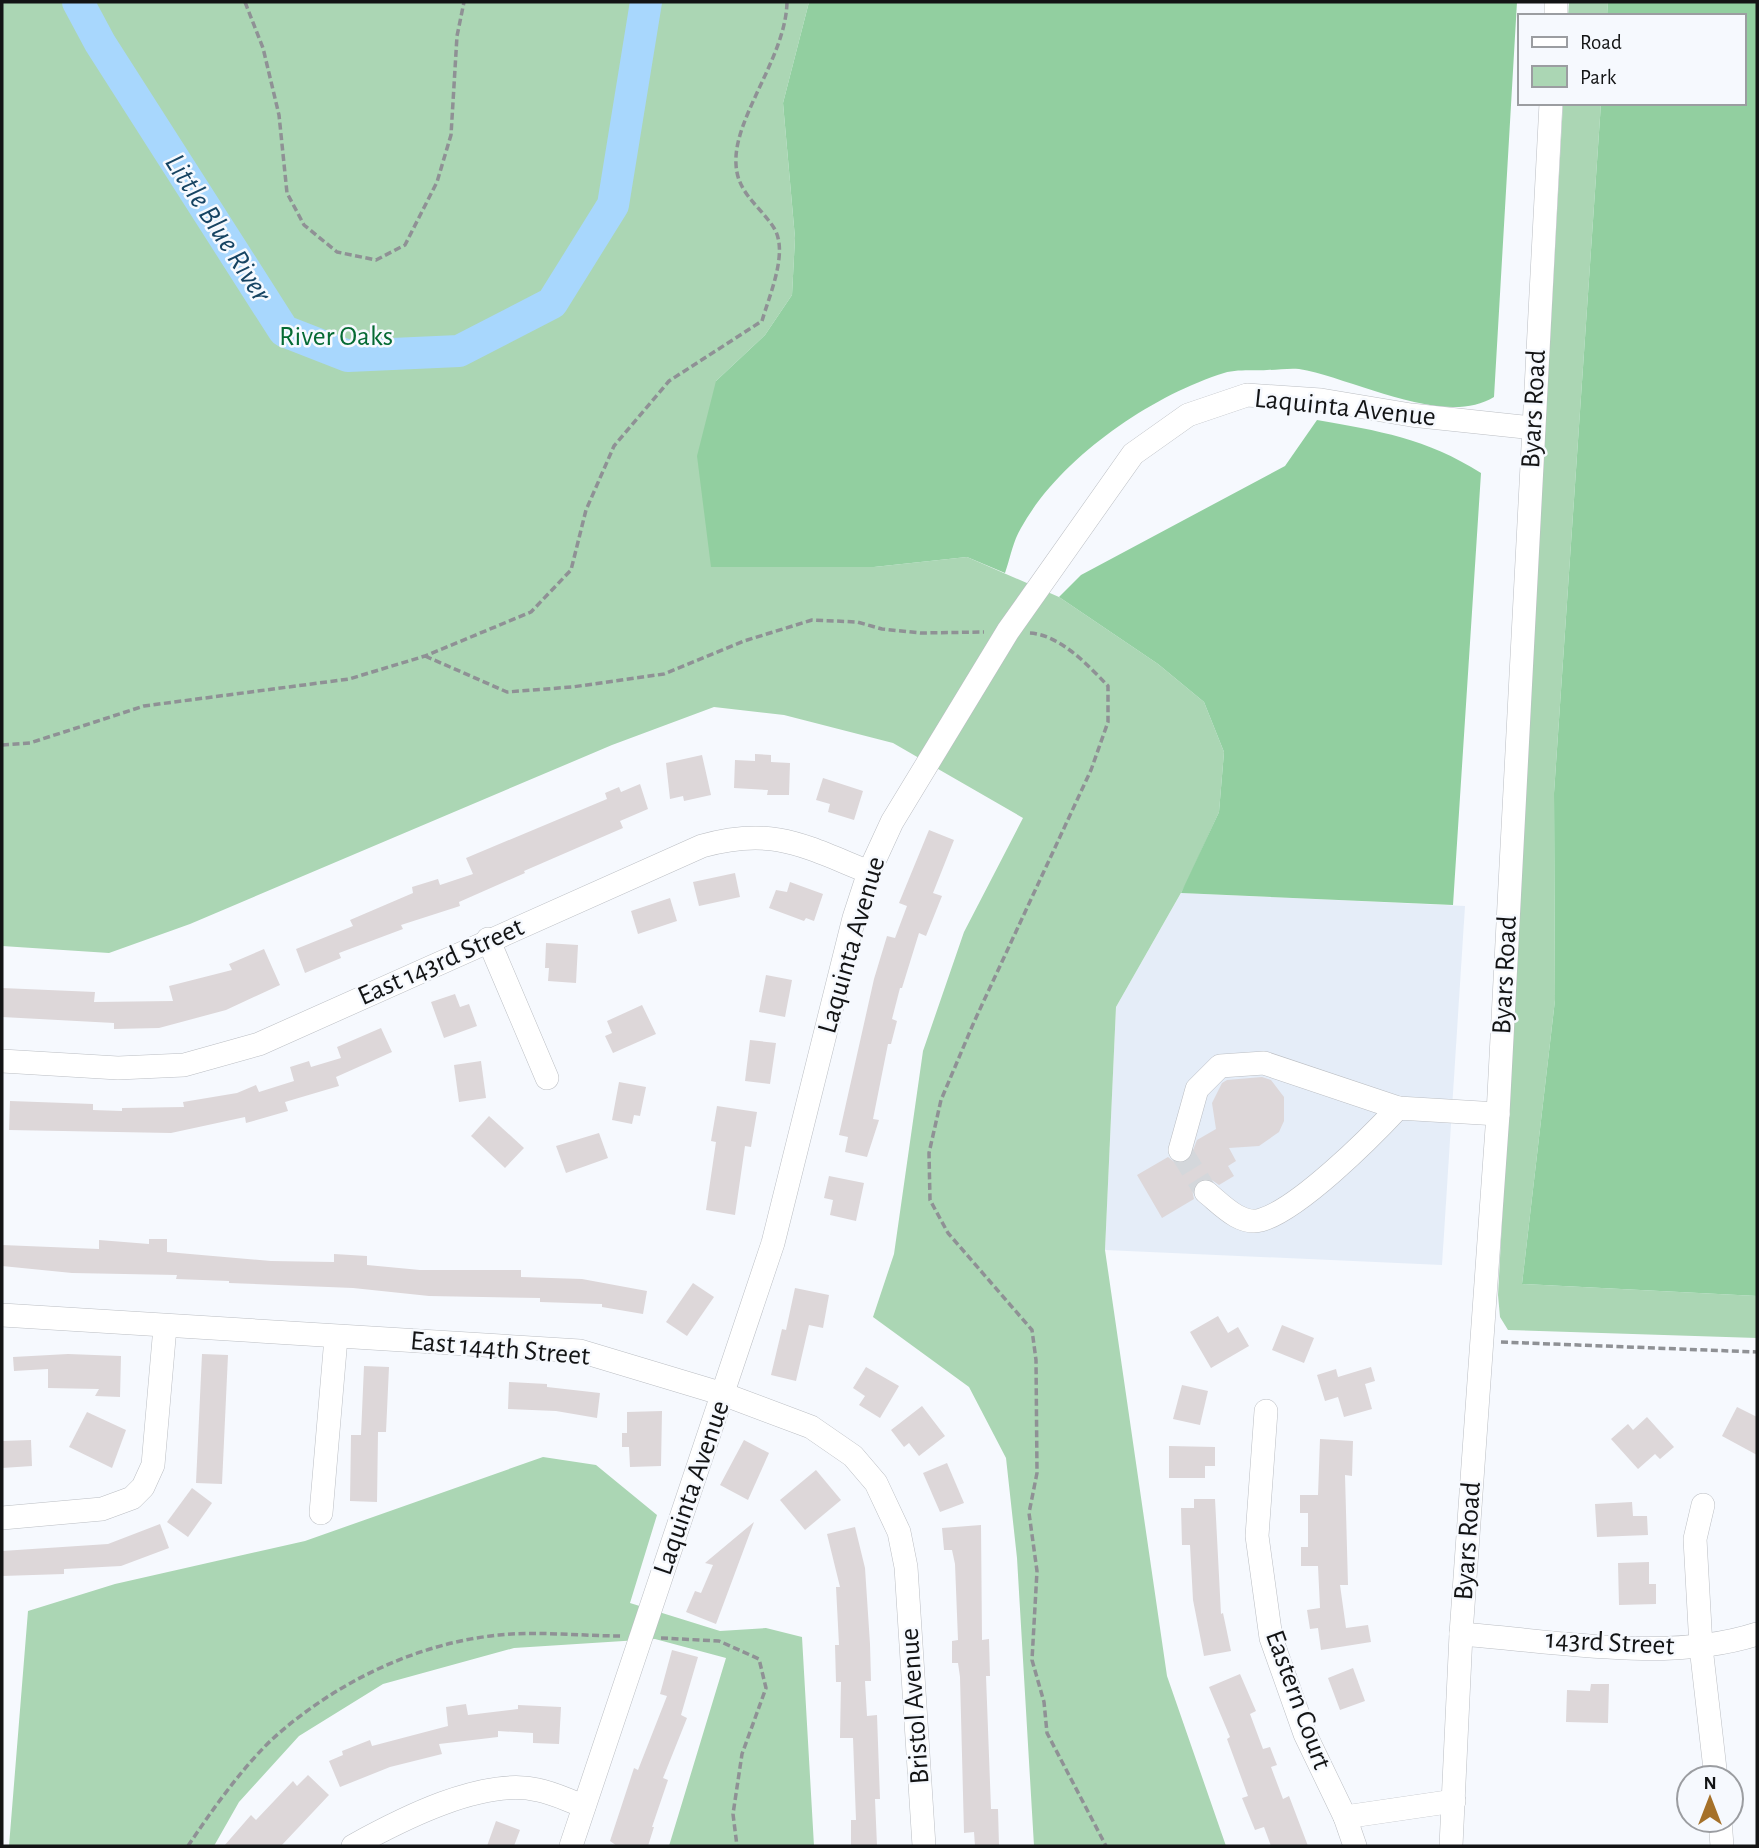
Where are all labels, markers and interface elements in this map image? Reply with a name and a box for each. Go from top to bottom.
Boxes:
legend [1518,14,1745,105]
text: Road [1580,32,1622,53]
text: Park [1580,67,1617,88]
water label: Little Blue River [159,149,277,308]
park label: River Oaks [279,323,393,351]
street label: Byars Road [1517,349,1551,469]
street label: Laquinta Avenue [1253,385,1437,431]
street label: Laquinta Avenue [813,853,891,1037]
street label: East 143rd Street [354,913,528,1011]
street label: Byars Road [1488,915,1522,1035]
street label: East 144th Street [409,1327,591,1371]
street label: Laquinta Avenue [649,1397,735,1579]
street label: Byars Road [1450,1481,1486,1601]
street label: 143rd Street [1545,1626,1675,1660]
street label: Bristol Avenue [896,1627,934,1785]
street label: Eastern Court [1260,1627,1336,1773]
north arrow [1675,1764,1745,1834]
text: N [1703,1774,1717,1793]

